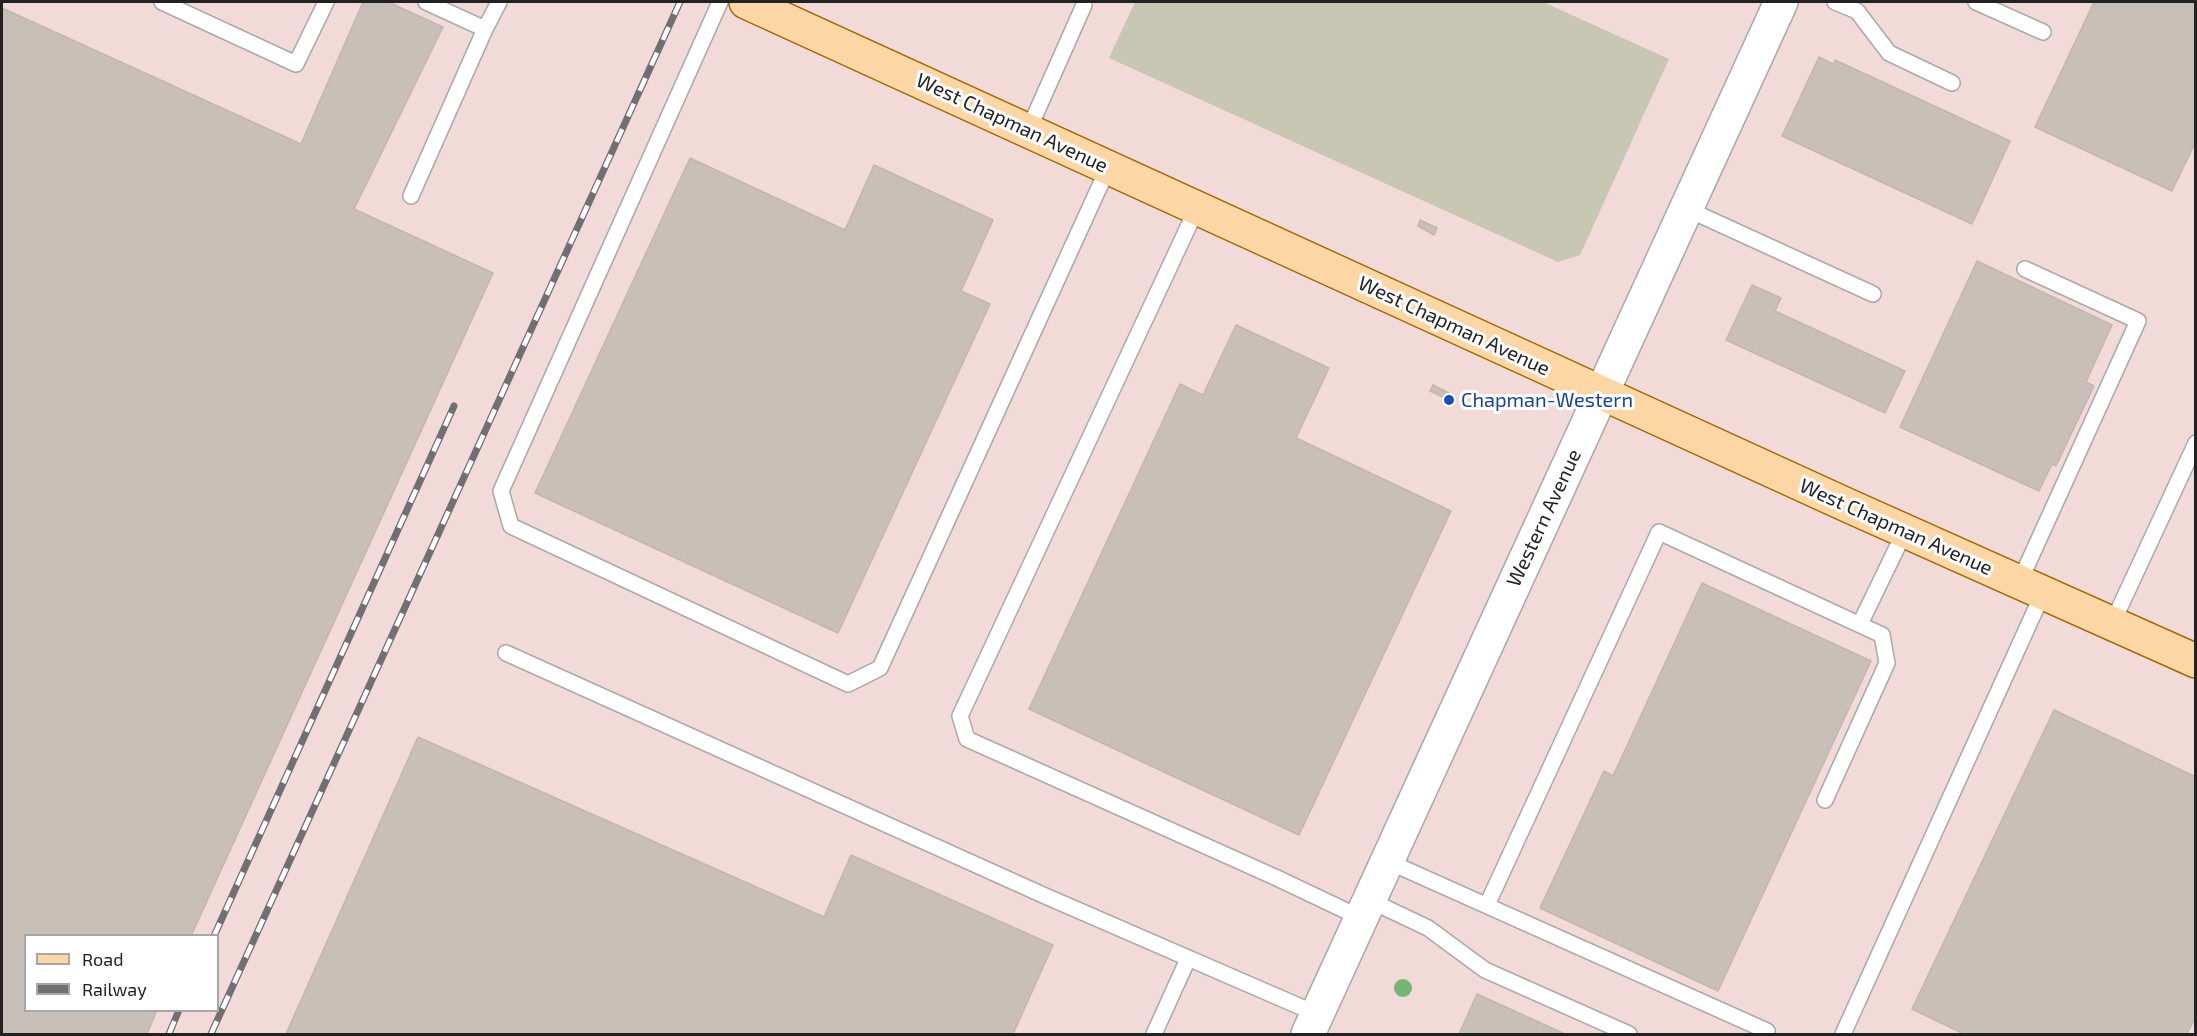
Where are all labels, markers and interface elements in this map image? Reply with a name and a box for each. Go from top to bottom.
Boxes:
street label: West Chapman Avenue [912,68,1112,178]
street label: West Chapman Avenue [1354,271,1554,381]
place label: Chapman-Western [1461,388,1633,412]
marker: Chapman-Western [1442,393,1456,407]
street label: Western Avenue [1502,445,1586,591]
street label: West Chapman Avenue [1796,474,1996,580]
legend [24,934,219,1012]
text: Road [82,948,123,970]
text: Railway [82,978,147,1000]

